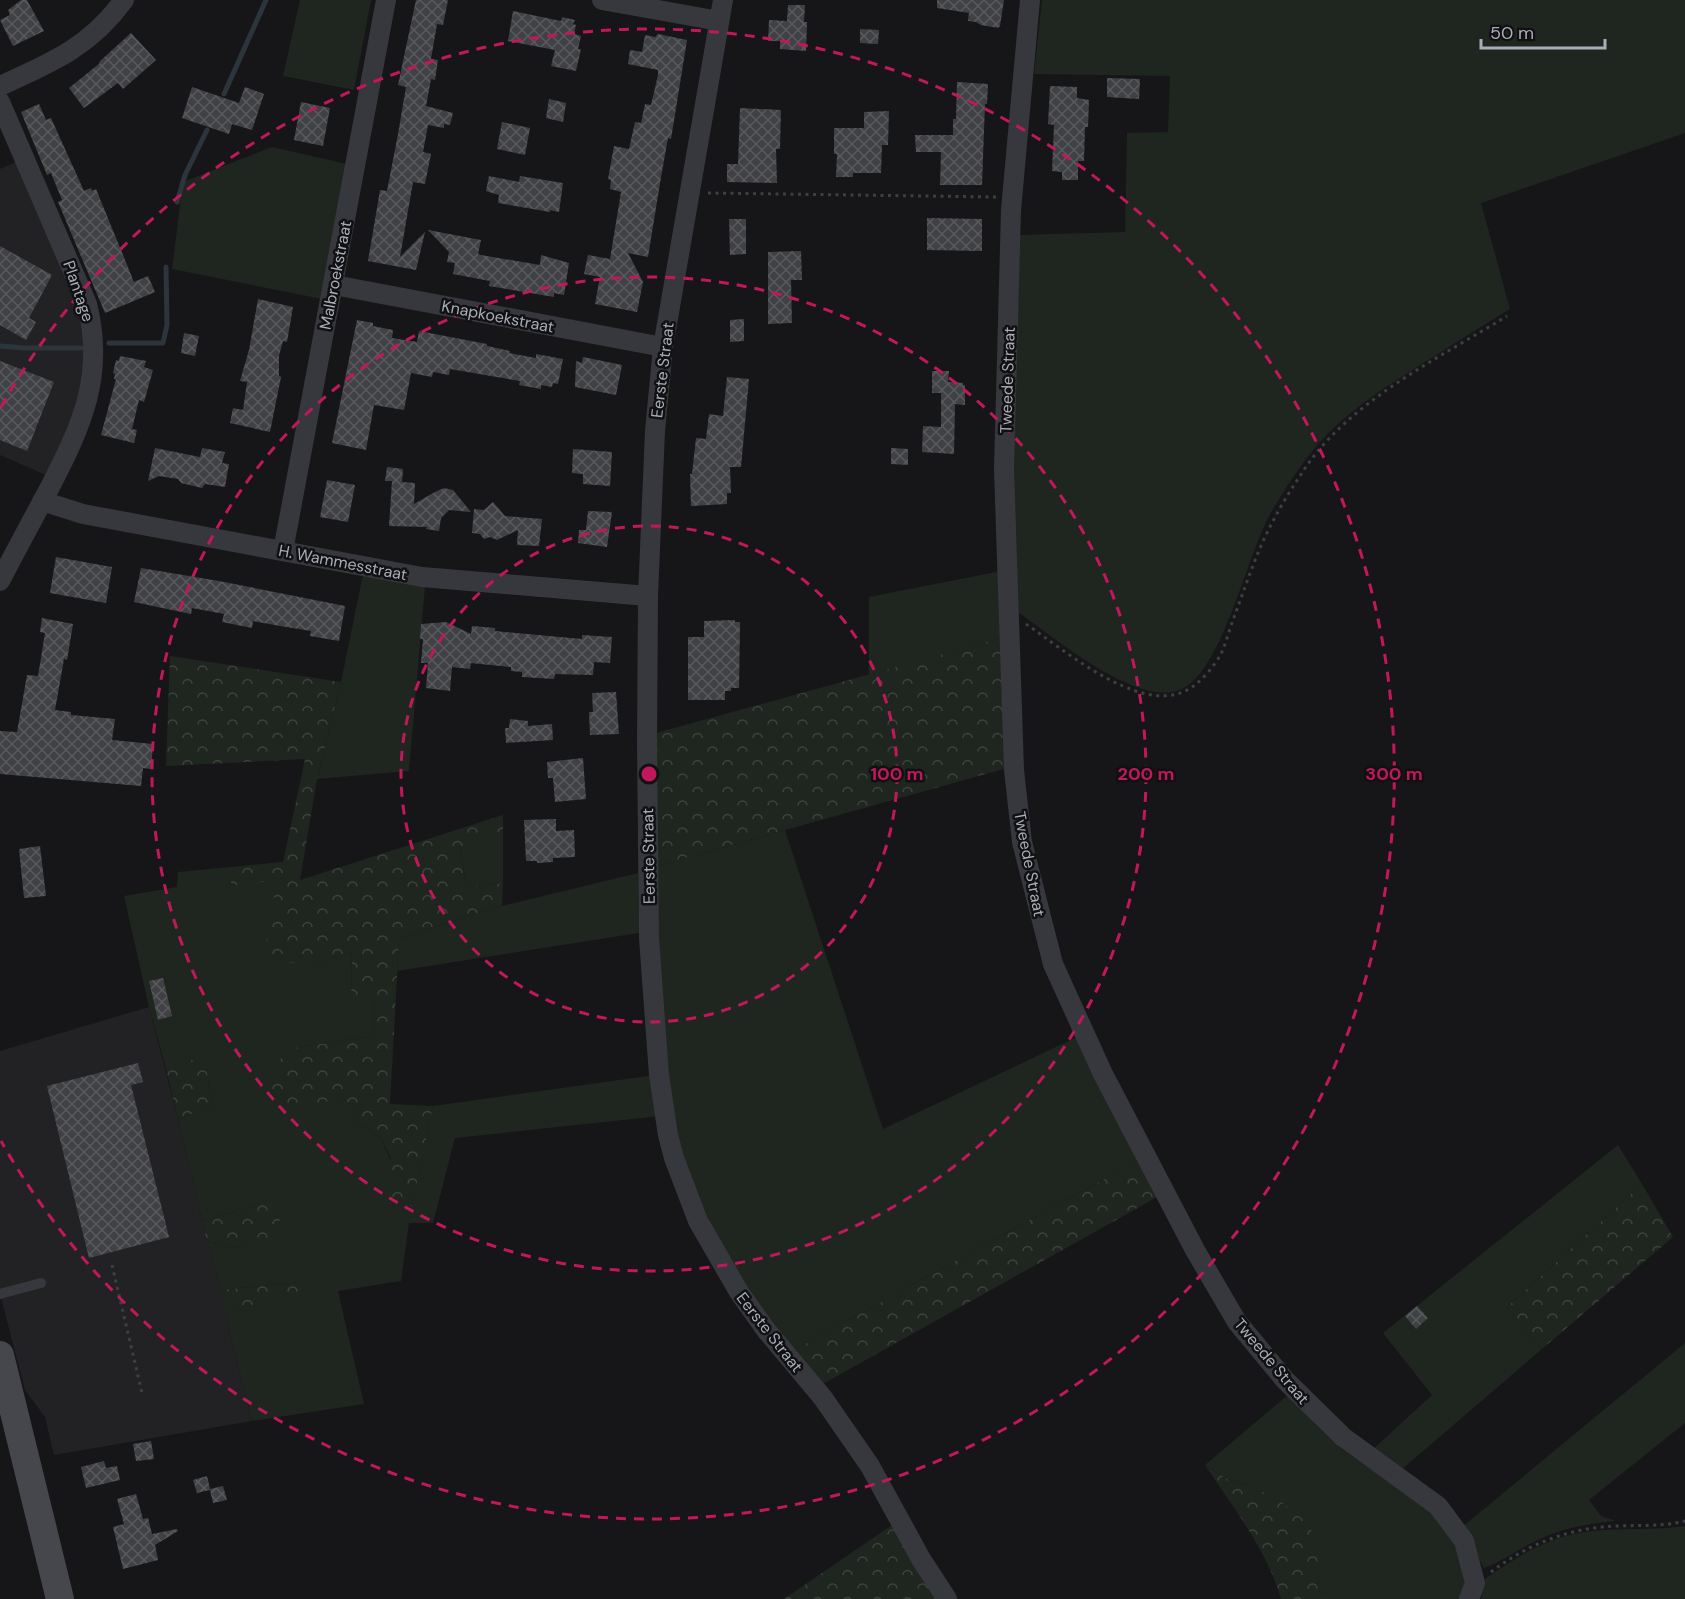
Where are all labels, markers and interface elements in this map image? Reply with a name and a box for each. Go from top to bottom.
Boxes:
scale bar [1481,12,1606,50]
text: 50 m [1490,21,1534,45]
street label: Malbroekstraat [315,219,356,332]
street label: Plantage [58,258,99,325]
street label: Knapkoekstraat [440,295,556,338]
street label: Eerste Straat [646,321,679,419]
street label: Tweede Straat [995,326,1020,434]
street label: H. Wammesstraat [277,540,409,585]
text: 100 m [870,762,924,786]
text: 200 m [1118,762,1174,786]
text: 300 m [1365,762,1423,786]
centre of rings [639,764,659,784]
street label: Eerste Straat [637,808,660,904]
street label: Tweede Straat [1009,810,1050,918]
street label: Eerste Straat [732,1288,807,1377]
street label: Tweede Straat [1229,1314,1314,1409]

